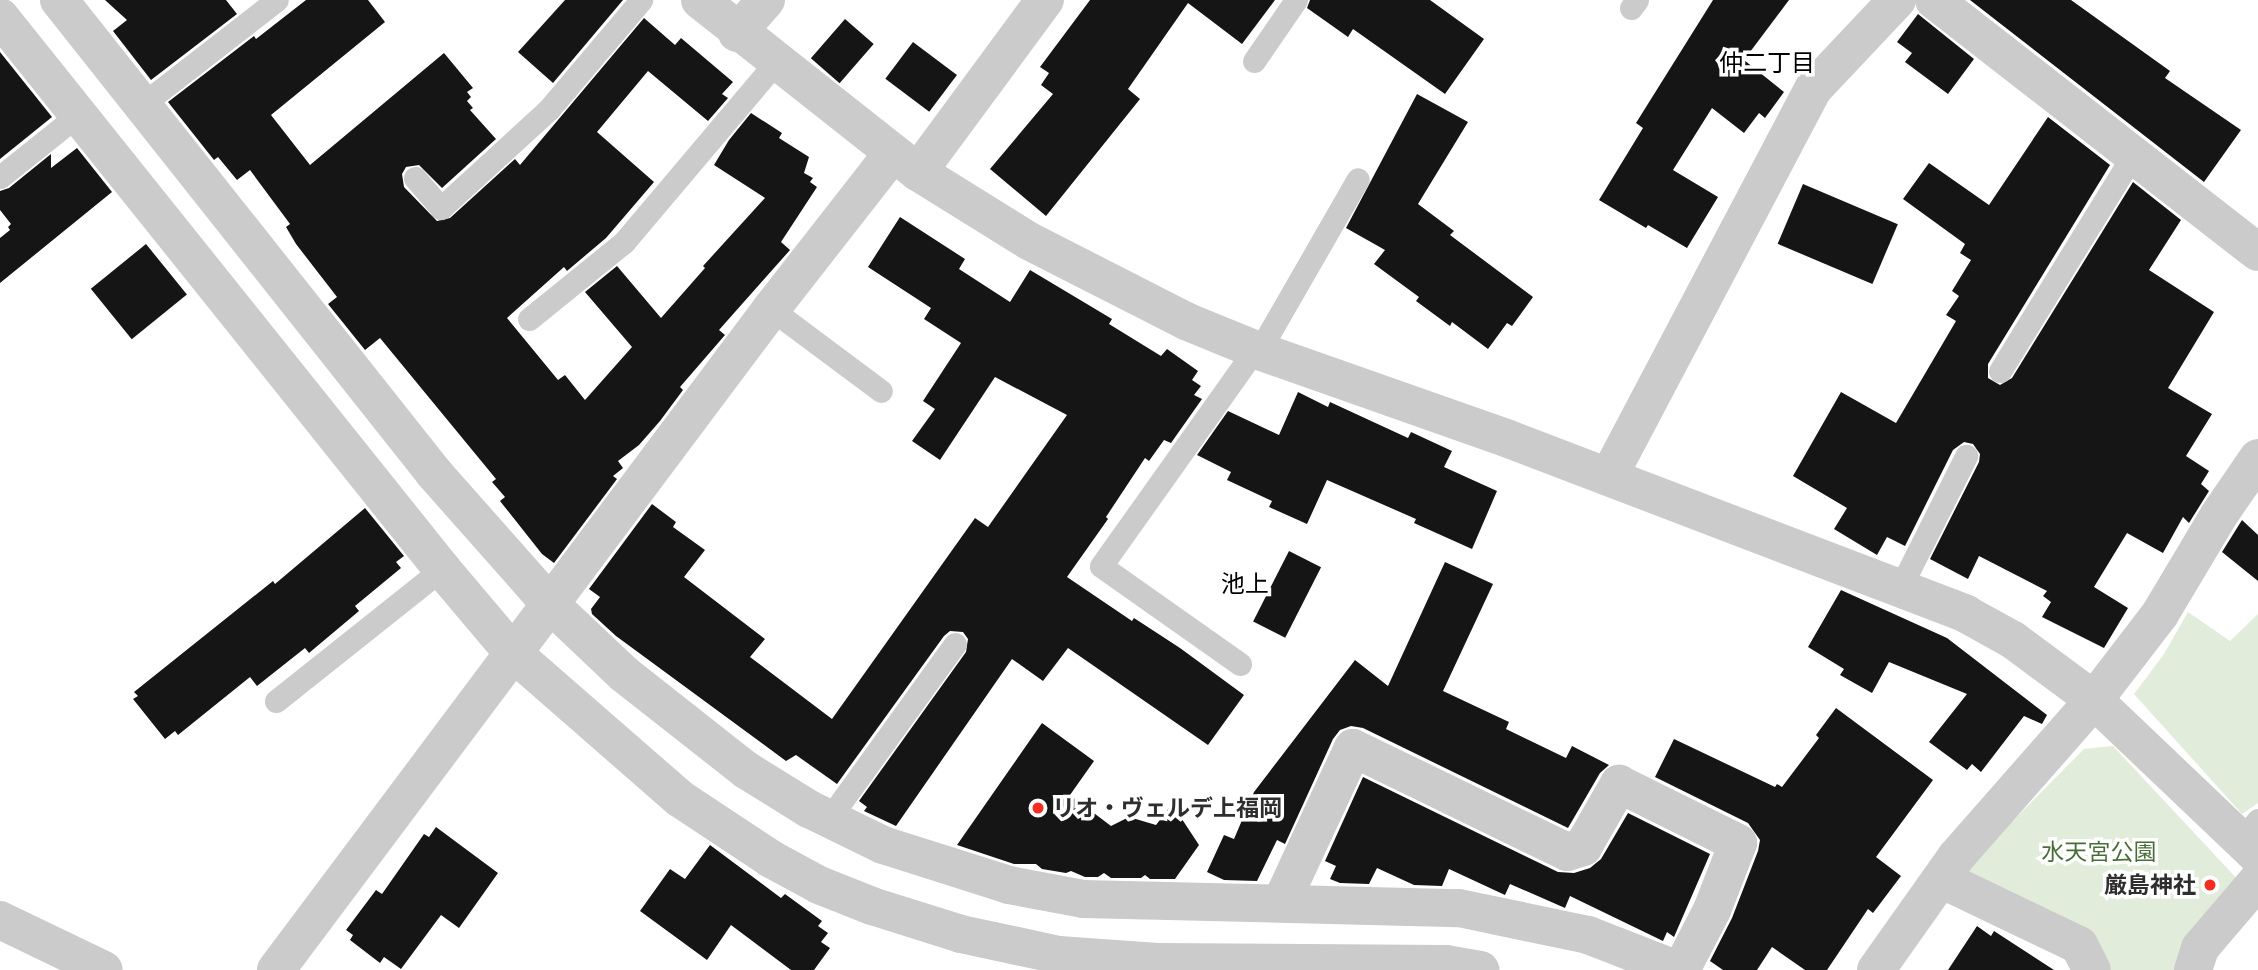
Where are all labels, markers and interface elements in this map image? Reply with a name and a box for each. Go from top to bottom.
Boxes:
district label: 仲二丁目 [1719,49,1815,77]
district label: 池上 [1221,570,1269,598]
place label: リオ・ヴェルデ上福岡 [1052,794,1282,822]
marker: リオ・ヴェルデ上福岡 [1030,800,1046,816]
park label: 水天宮公園 [2042,838,2156,866]
place label: 厳島神社 [2104,871,2196,899]
marker: 厳島神社 [2202,877,2218,893]

